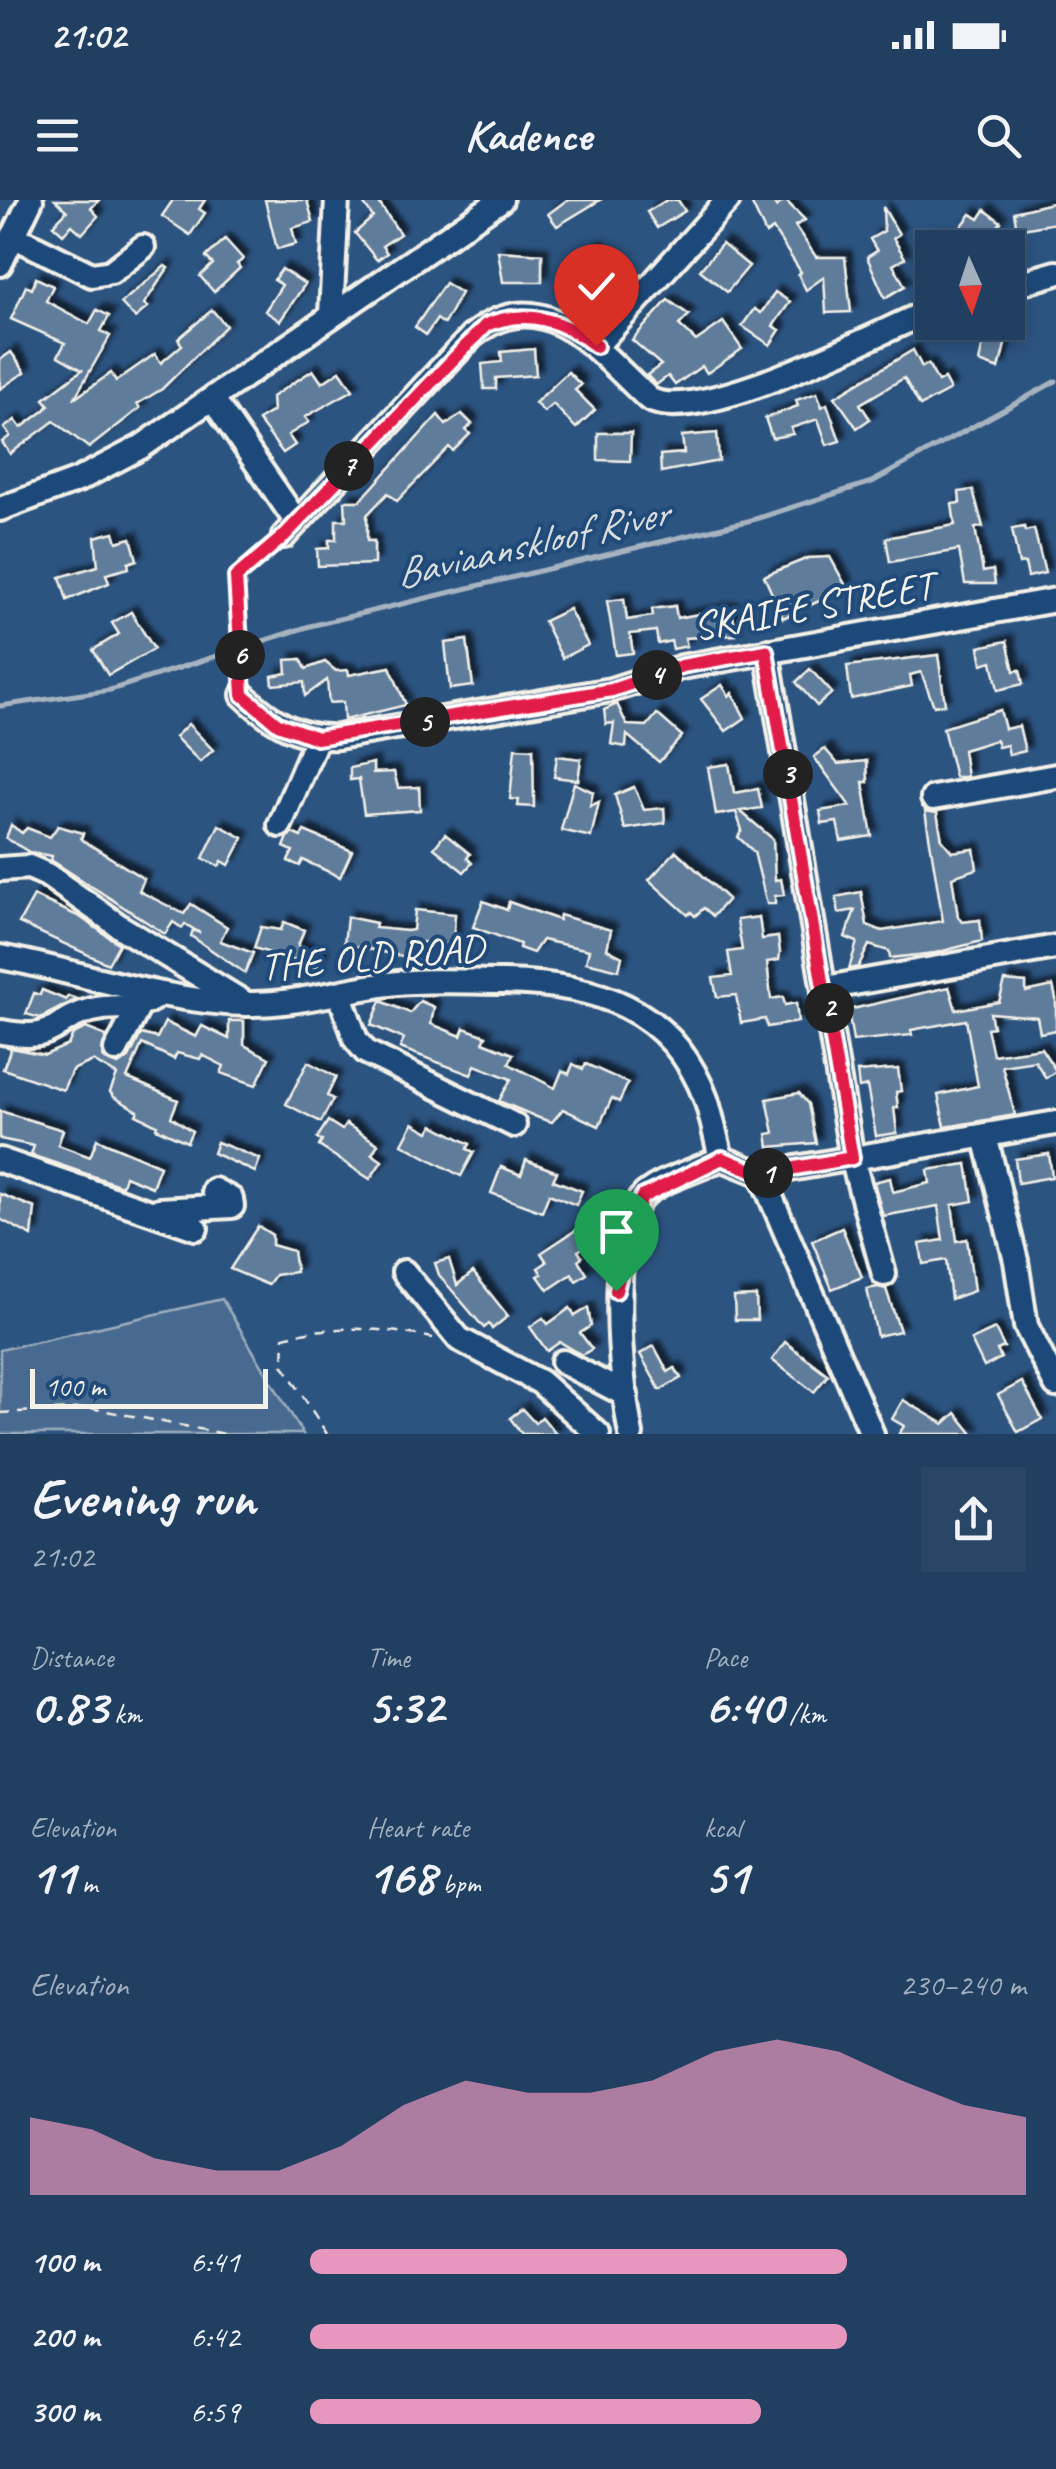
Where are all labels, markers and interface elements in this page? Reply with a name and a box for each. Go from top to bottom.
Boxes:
text: 21:02 [50,12,126,59]
text: Kadence [464,107,592,164]
icon: menu [30,108,85,163]
icon: search [971,108,1026,163]
north arrow [915,230,1025,340]
map controls [915,230,1025,340]
pin [554,244,639,347]
icon: check [569,259,624,314]
pin: 7 [324,441,374,491]
text: 7 [343,448,355,483]
water label: Baviaanskloof River [390,485,678,601]
street label: SKAIFE STREET [689,559,945,652]
pin: 6 [215,630,265,680]
text: 6 [233,637,247,672]
pin: 4 [632,650,682,700]
text: 4 [651,657,663,692]
pin: 5 [400,697,450,747]
text: 5 [419,704,431,739]
pin: 3 [763,749,813,799]
text: 3 [782,756,794,791]
street label: THE OLD ROAD [259,922,489,992]
pin: 2 [804,983,854,1033]
text: 2 [823,990,835,1025]
pin: 1 [743,1148,793,1198]
text: 1 [762,1155,774,1190]
pin [574,1189,659,1292]
icon: arrive [589,1204,644,1259]
scale bar [30,1364,268,1408]
text: 100 m [45,1369,105,1404]
text: Evening run [30,1463,255,1533]
button: share [921,1467,1026,1572]
text: 21:02 [30,1536,94,1577]
text: Distance [30,1640,114,1675]
text: Time [367,1640,410,1675]
text: Pace [704,1640,747,1675]
text: 0.83 [30,1675,107,1738]
text: 5:32 [367,1675,444,1738]
text: 6:40 [704,1675,782,1738]
text: km [107,1696,142,1731]
text: /km [782,1696,826,1731]
text: Elevation [30,1810,116,1845]
text: Heart rate [367,1810,469,1845]
text: kcal [704,1810,741,1845]
text: 11 [30,1845,75,1908]
text: 168 [367,1845,436,1908]
text: 51 [704,1845,748,1908]
text: m [75,1866,97,1901]
text: bpm [436,1866,481,1901]
text: Elevation [30,1964,128,2005]
text: 230–240 m [900,1964,1026,2005]
text: 100 m [30,2241,99,2282]
text: 6:41 [190,2241,240,2282]
text: 200 m [30,2316,99,2357]
text: 6:42 [190,2316,240,2357]
text: 300 m [30,2391,99,2432]
text: 6:59 [190,2391,240,2432]

